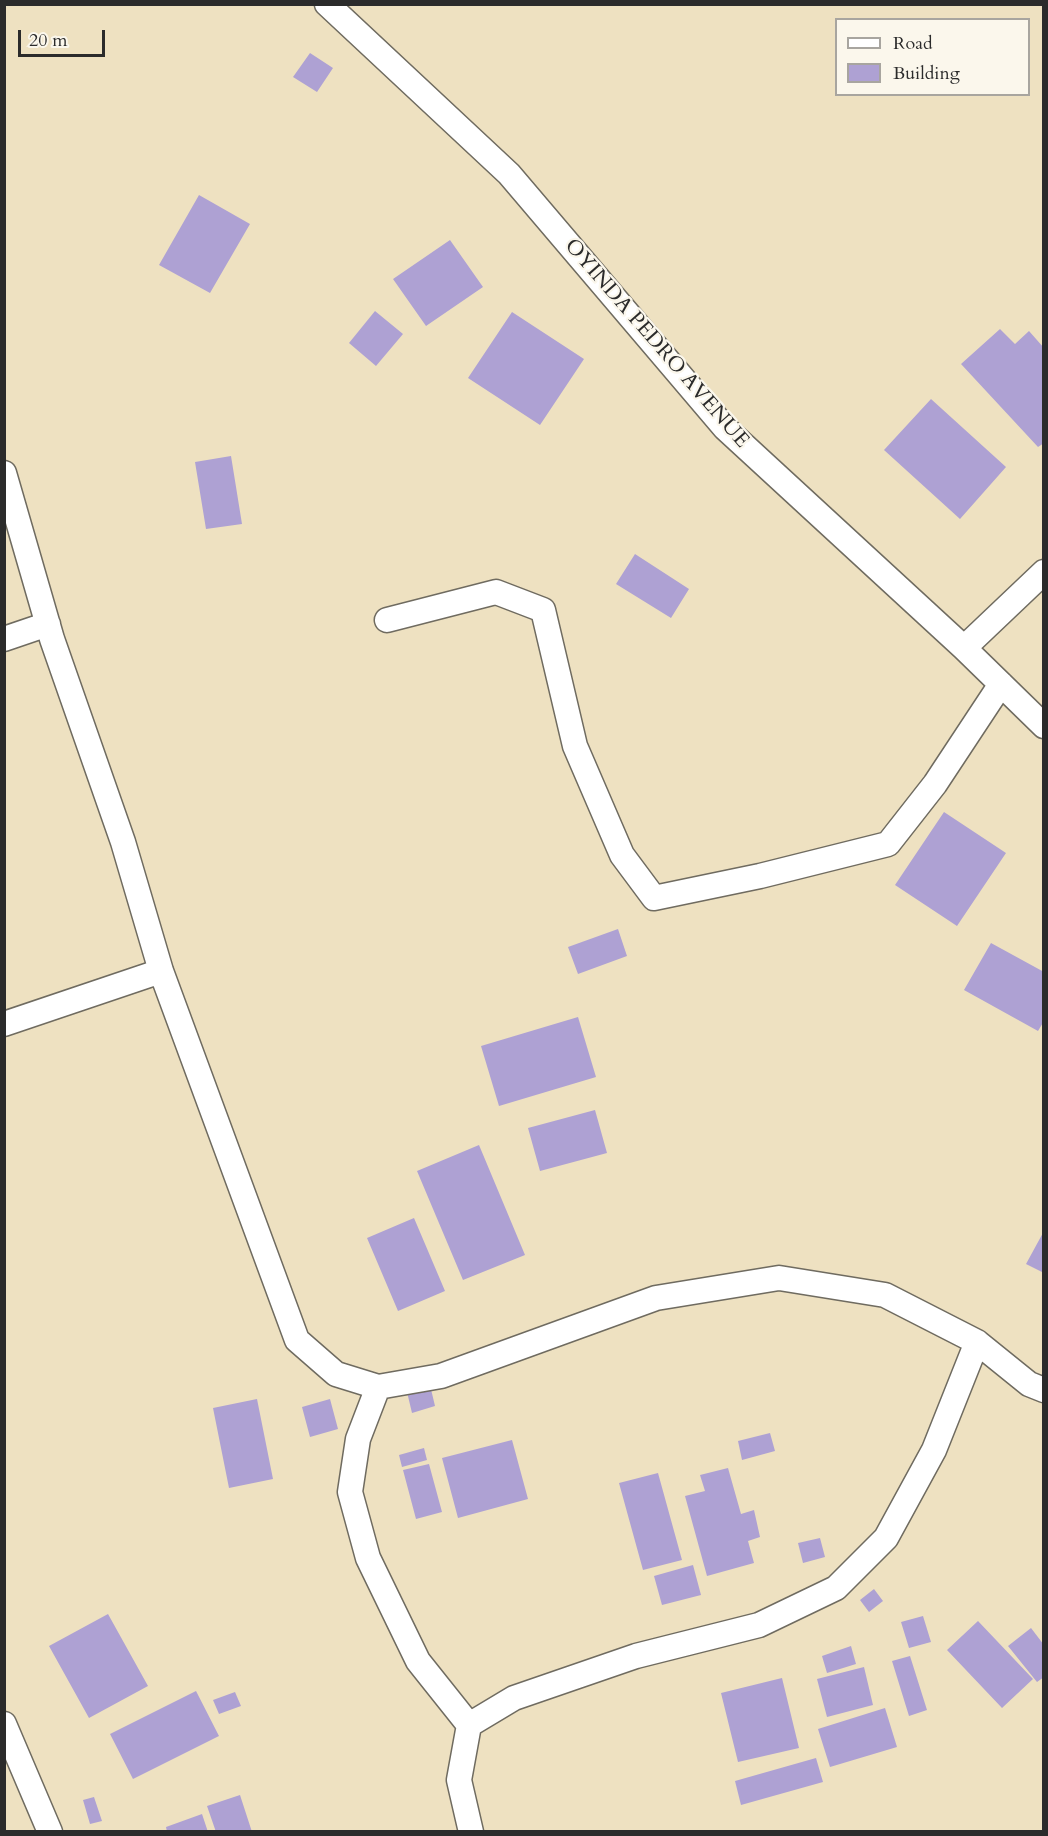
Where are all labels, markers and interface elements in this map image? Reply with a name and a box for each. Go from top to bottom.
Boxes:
scale bar [21,18,108,56]
legend [835,18,1030,96]
text: 20 m [29,28,68,53]
text: Road [893,31,933,56]
text: Building [893,61,960,86]
street label: OYINDA PEDRO AVENUE [558,234,754,454]

